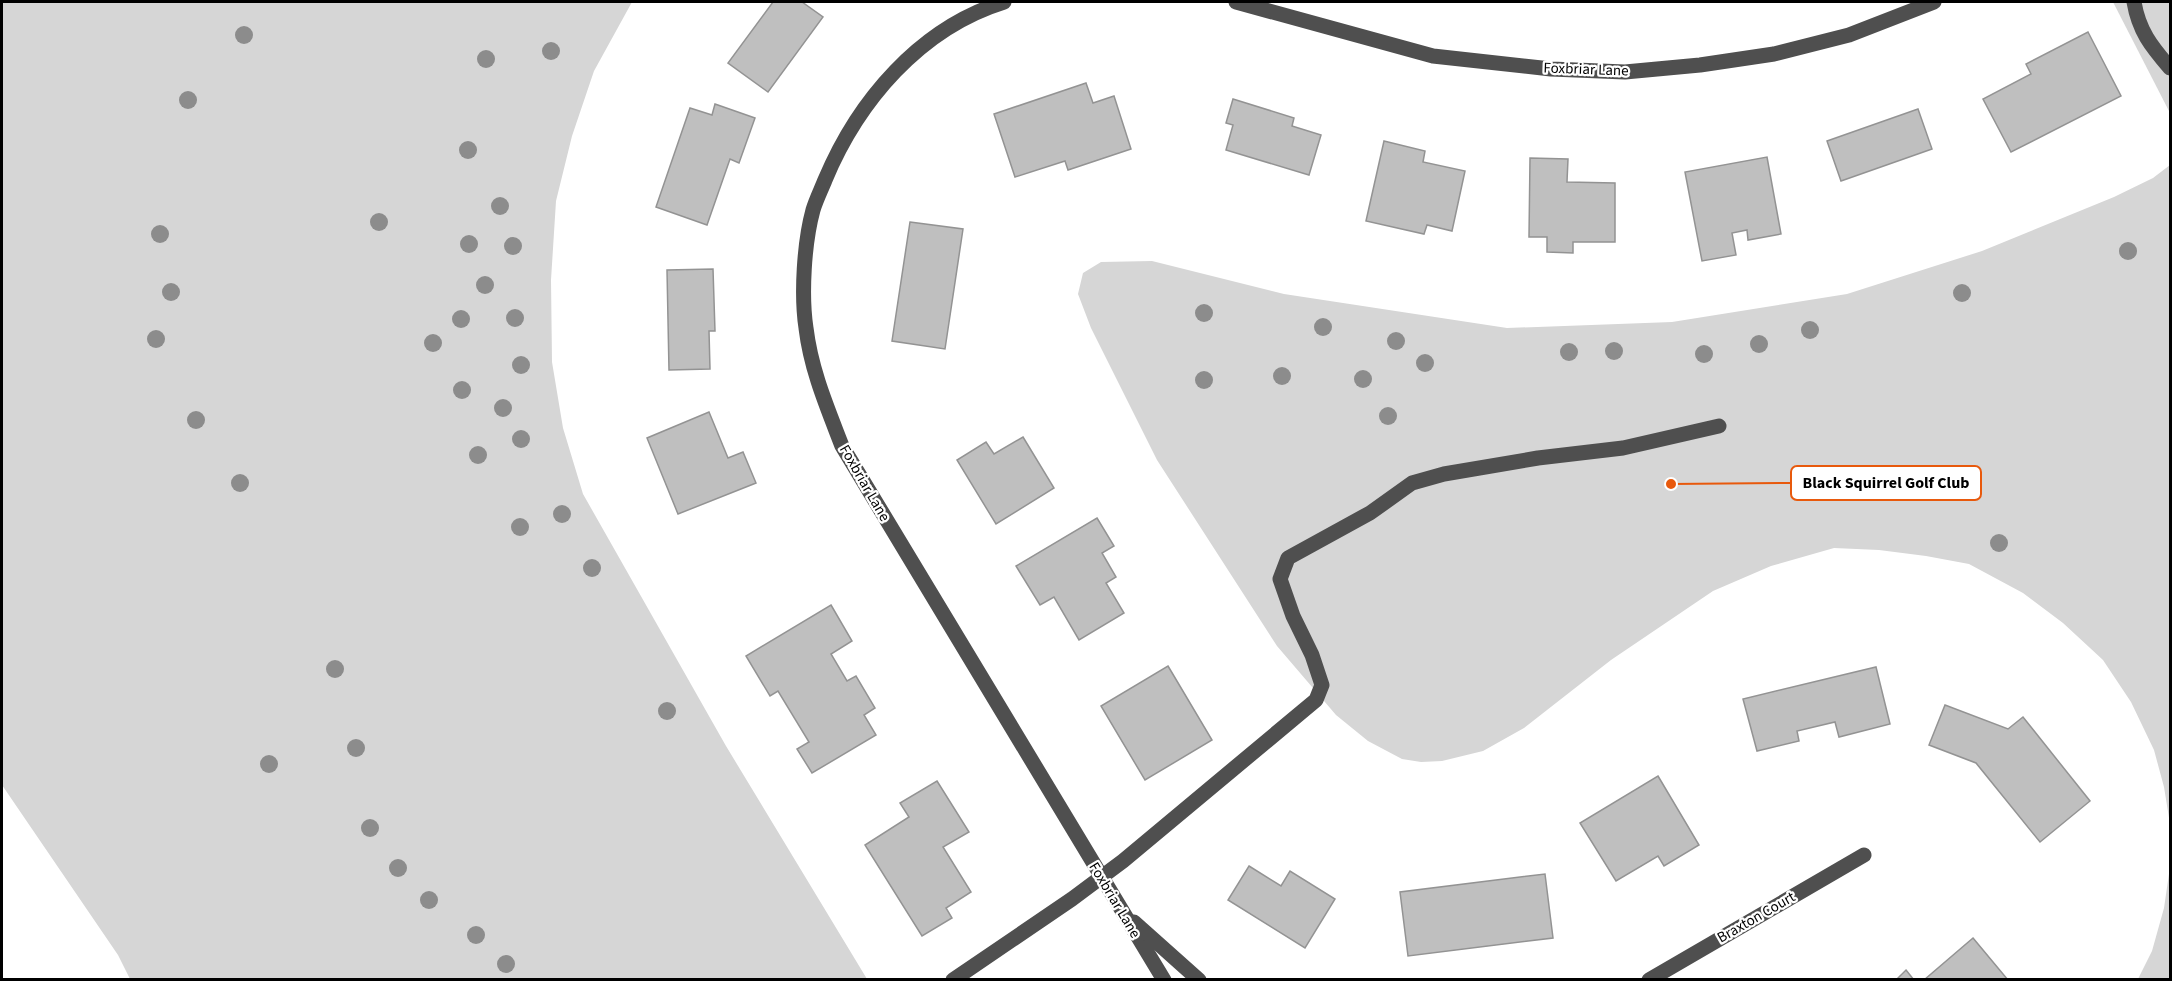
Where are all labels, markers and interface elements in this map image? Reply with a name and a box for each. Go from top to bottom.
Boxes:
street label: Foxbriar Lane [1543,58,1629,81]
street label: Foxbriar Lane [834,441,895,525]
callout: Black Squirrel Golf Club [1791,466,1981,500]
text: Black Squirrel Golf Club [1803,472,1969,494]
street label: Foxbriar Lane [1084,858,1146,942]
street label: Braxton Court [1713,887,1799,948]

